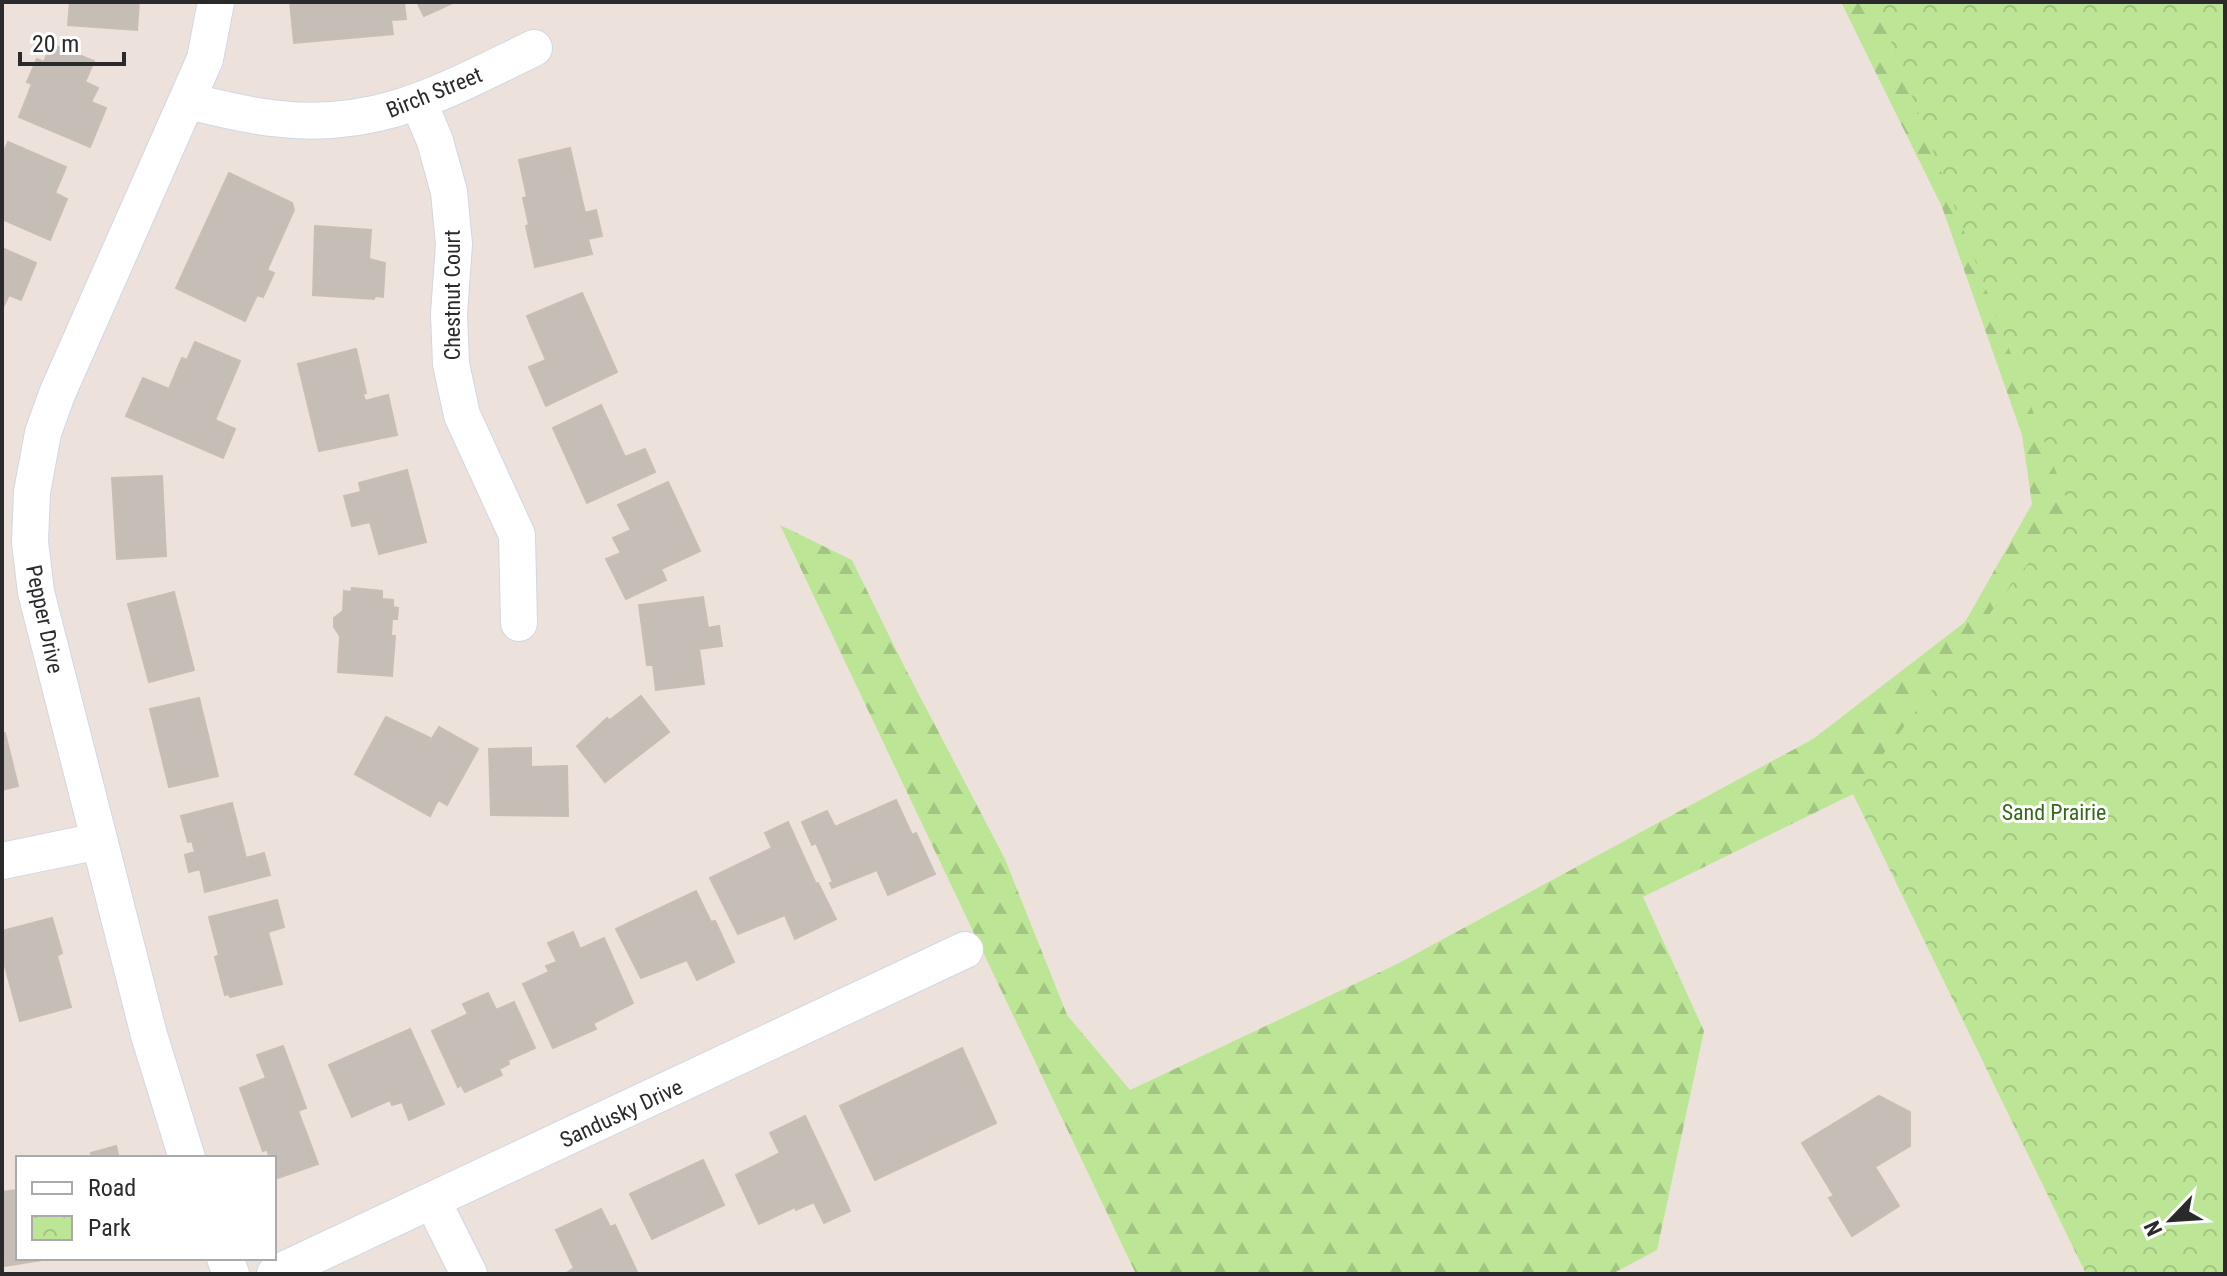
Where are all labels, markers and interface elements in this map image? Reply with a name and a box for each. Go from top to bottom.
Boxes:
scale bar [20,16,124,66]
text: 20 m [32,30,79,58]
street label: Birch Street [383,62,486,123]
street label: Chestnut Court [440,230,465,360]
street label: Pepper Drive [21,563,68,676]
park label: Sand Prairie [2002,800,2106,825]
street label: Sandusky Drive [556,1074,686,1153]
legend [16,1156,276,1260]
text: Road [88,1174,136,1202]
north arrow [2131,1180,2211,1260]
text: Park [88,1214,131,1242]
text: N [2139,1217,2168,1240]

